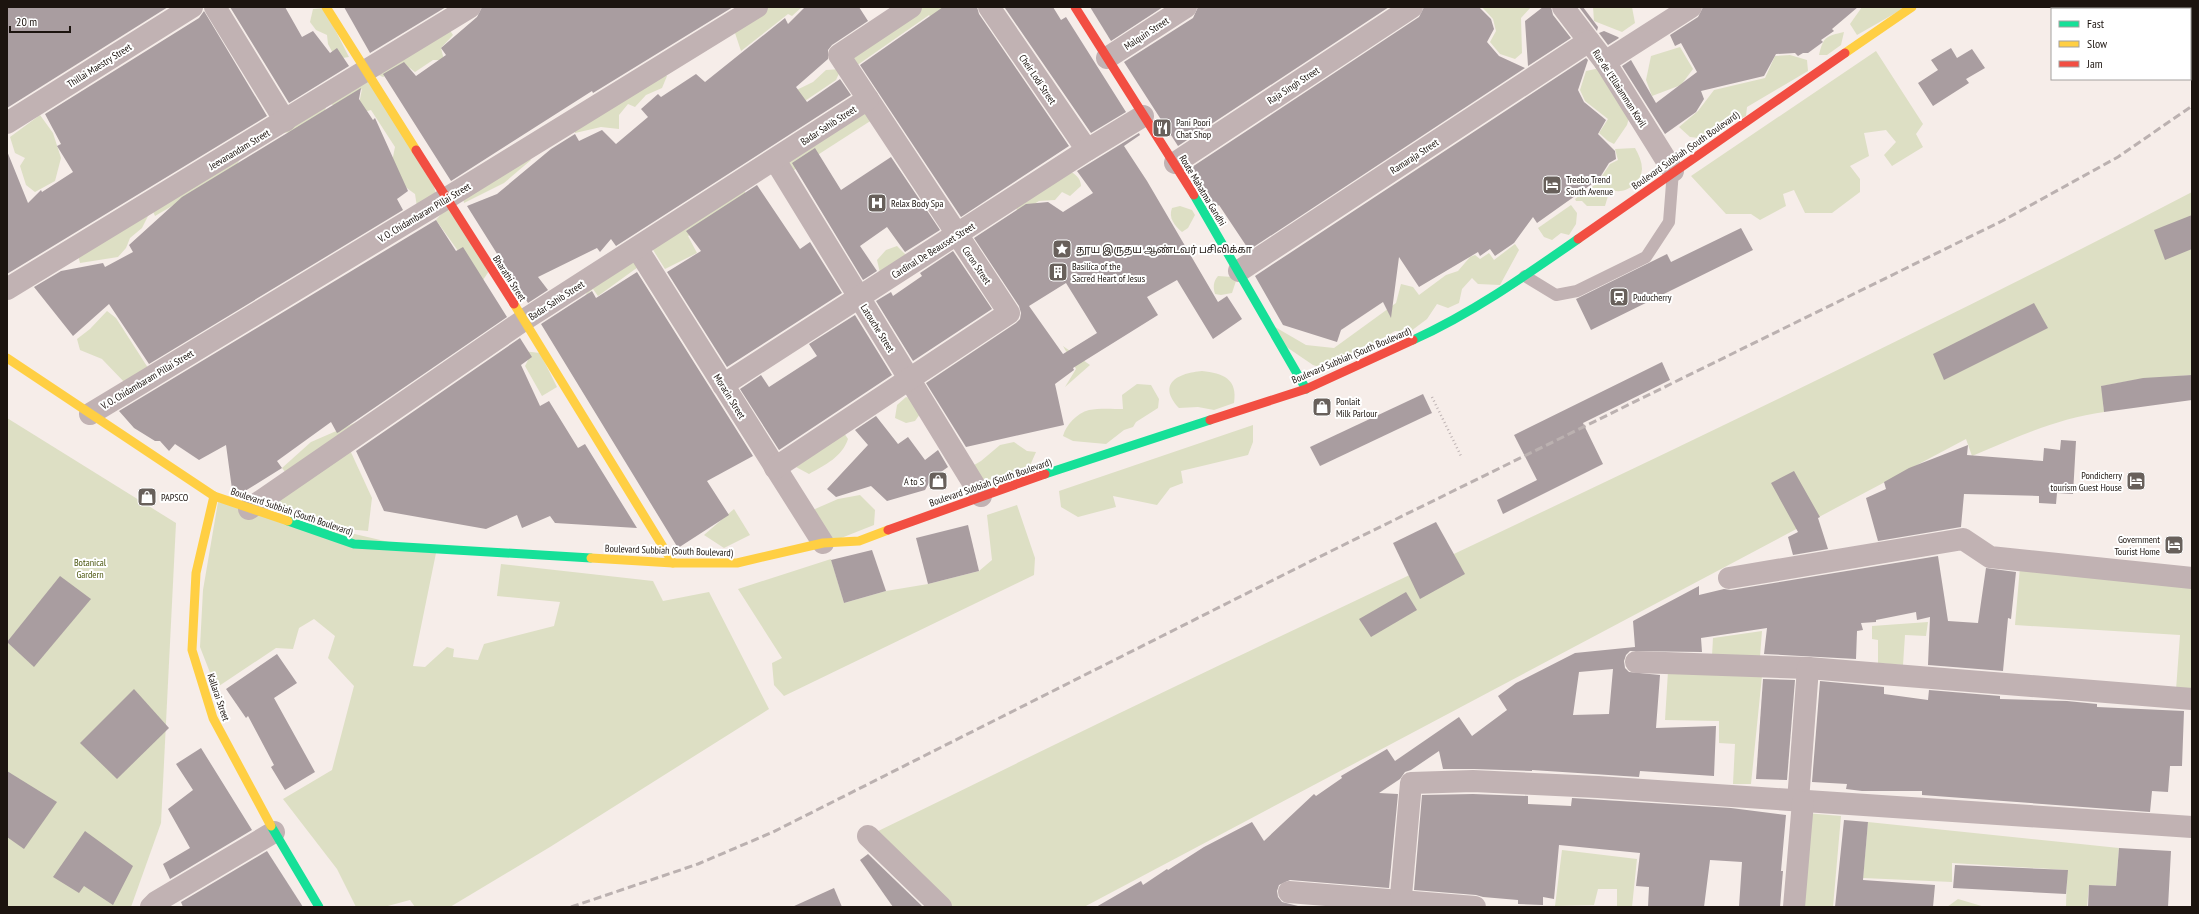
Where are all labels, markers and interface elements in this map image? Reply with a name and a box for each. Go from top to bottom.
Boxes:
scale bar [10,8,70,34]
legend [2051,8,2191,80]
text: 20 m [16,14,37,29]
street label: Malquin Street [1121,14,1171,53]
text: Fast [2087,16,2105,31]
text: Slow [2087,36,2108,51]
street label: Thillai Maestry Street [65,40,134,90]
street label: Rue de l'Ellaiamman Kovil [1590,47,1650,130]
street label: Cheir Lodi Street [1016,52,1059,107]
text: Jam [2086,56,2103,71]
street label: Raja Singh Street [1265,64,1322,107]
street label: Badar Sahib Street [798,102,859,148]
street label: Boulevard Subbiah (South Boulevard) [1629,108,1742,193]
place label: Pani Poori Chat Shop [1176,116,1211,141]
restaurant icon: Pani Poori Chat Shop [1151,117,1173,139]
street label: Jeevanandam Street [206,126,272,173]
street label: Ramaraja Street [1388,136,1441,177]
street label: Route Mahatma Gandhi [1176,152,1229,228]
place label: Treebo Trend South Avenue [1566,173,1613,198]
hotel icon: Treebo Trend South Avenue [1541,174,1563,196]
street label: V. O. Chidambaram Pillai Street [375,180,473,246]
hospital icon: Relax Body Spa [866,192,888,214]
place label: Relax Body Spa [891,197,943,210]
street label: Cardinal De Beausset Street [889,219,977,281]
place icon: தூய இருதய ஆண்டவர் பசிலிக்கா [1051,238,1073,260]
place label: தூய இருதய ஆண்டவர் பசிலிக்கா [1076,243,1253,256]
street label: Coron Street [959,244,994,287]
street label: Bharathi Street [490,253,529,304]
place label: Basilica of the Sacred Heart of Jesus [1072,260,1146,285]
building icon: Basilica of the Sacred Heart of Jesus [1047,261,1069,283]
street label: Badar Sahib Street [526,277,587,323]
station icon: Puducherry [1608,286,1630,308]
place label: Puducherry [1633,291,1672,304]
street label: Latouche Street [858,302,898,355]
street label: Boulevard Subbiah (South Boulevard) [1290,324,1413,386]
street label: V. O. Chidambaram Pillai Street [98,347,196,413]
street label: Moracin Street [711,371,749,421]
place label: Ponlait Milk Parlour [1336,395,1378,420]
shop icon: Ponlait Milk Parlour [1311,396,1333,418]
street label: Boulevard Subbiah (South Boulevard) [927,455,1054,509]
place label: Pondicherry tourism Guest House [2051,469,2122,494]
shop icon: A to S [927,470,949,492]
hotel icon: Pondicherry tourism Guest House [2125,470,2147,492]
place label: A to S [904,475,924,488]
street label: Boulevard Subbiah (South Boulevard) [229,484,355,539]
shop icon: PAPSCO [136,486,158,508]
place label: PAPSCO [161,491,189,504]
place label: Government Tourist Home [2114,533,2160,558]
hotel icon: Government Tourist Home [2163,534,2185,556]
street label: Boulevard Subbiah (South Boulevard) [605,542,734,559]
park label: Botanical Gardern [74,556,107,581]
street label: Kallarai Street [204,672,233,723]

